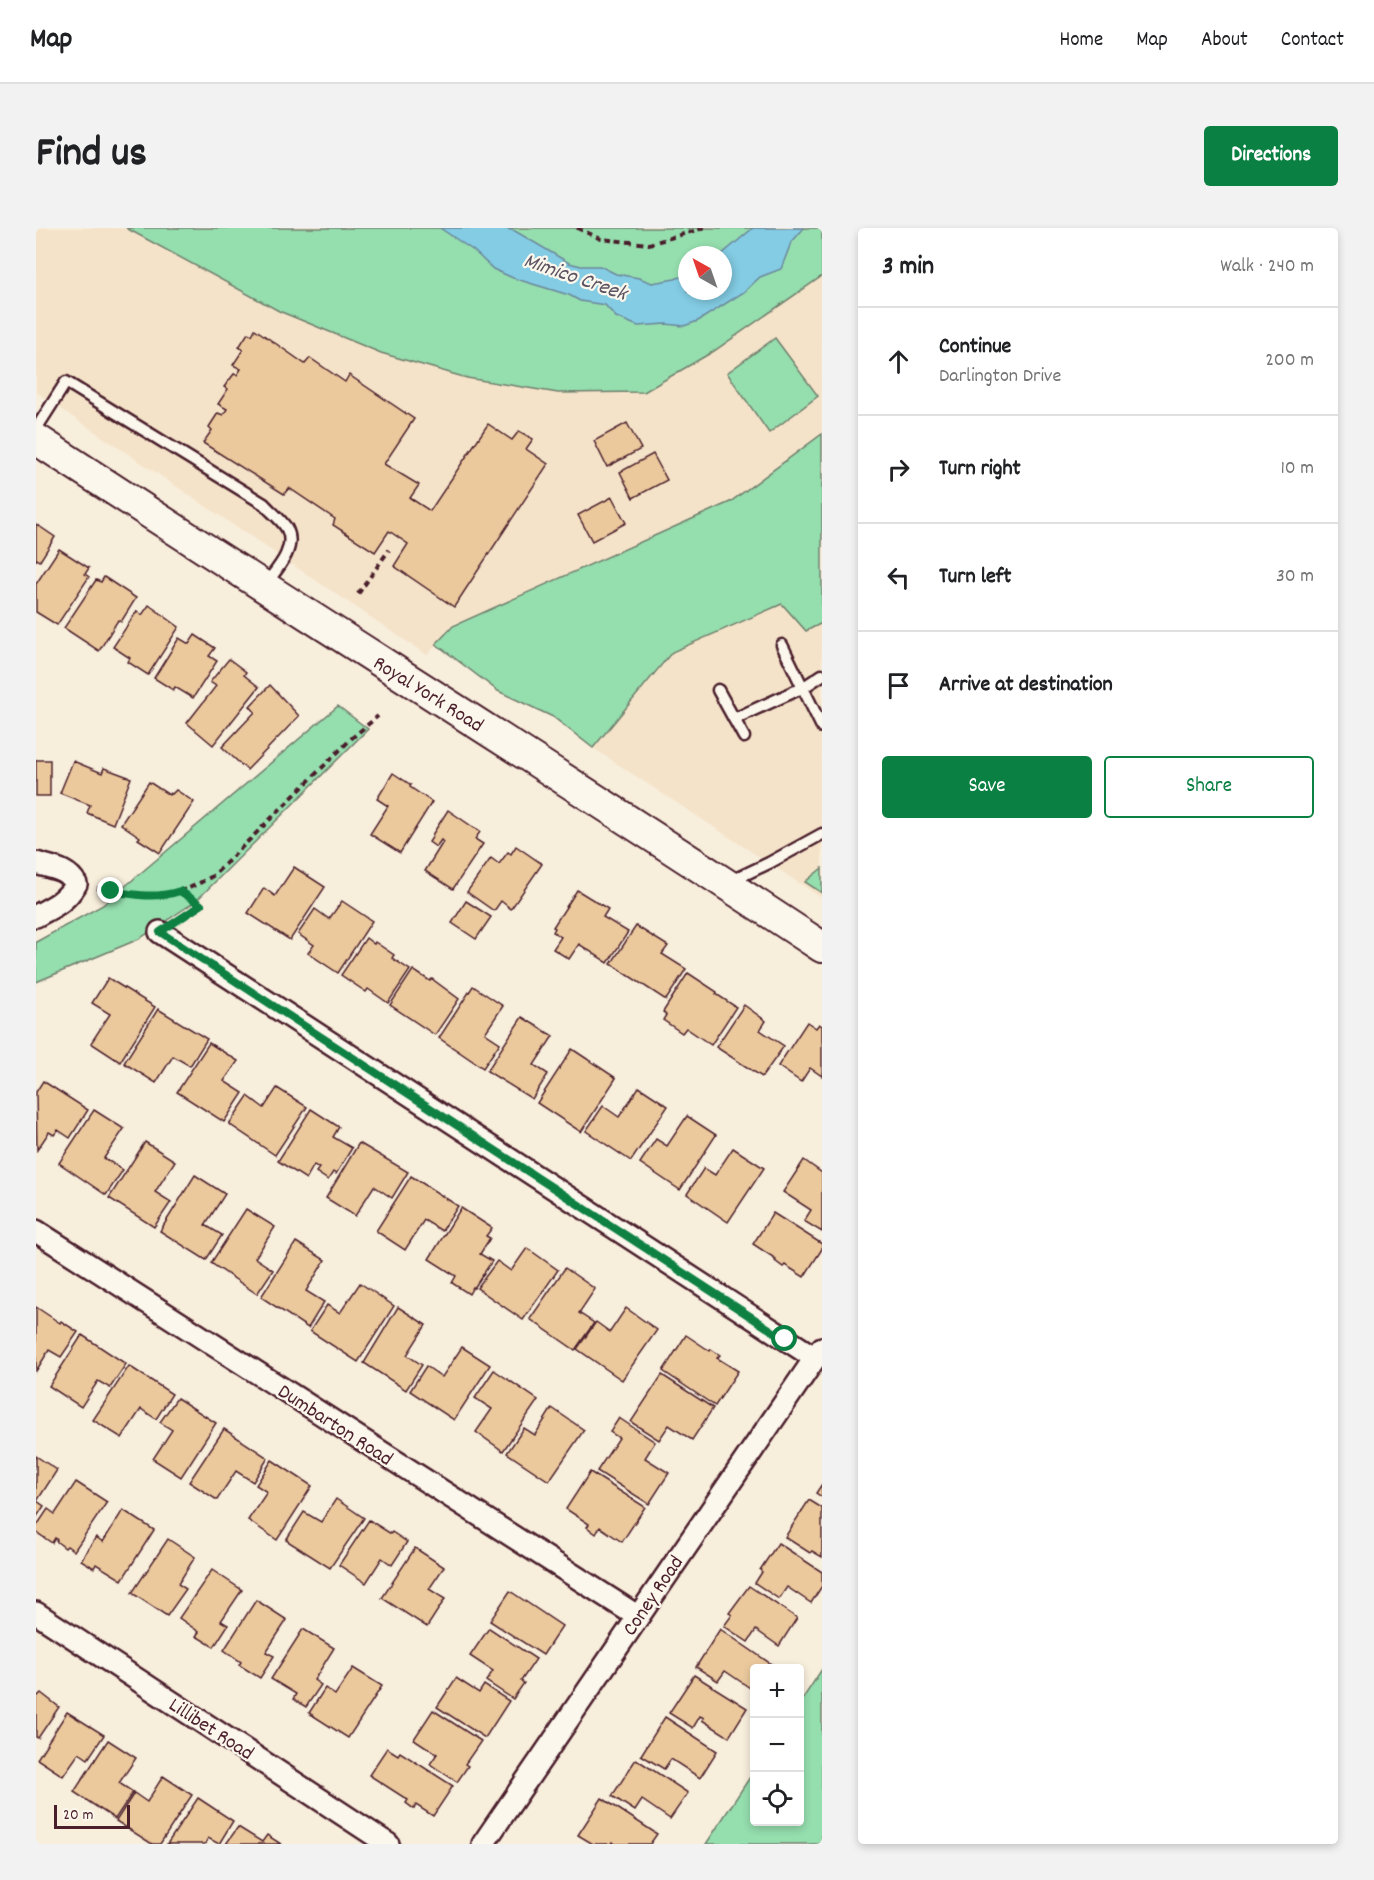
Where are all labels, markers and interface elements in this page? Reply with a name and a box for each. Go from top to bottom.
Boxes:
text: Map [30,21,72,61]
text: Home [1059,26,1103,56]
text: Map [1136,26,1168,56]
text: About [1201,26,1248,56]
text: Contact [1281,26,1344,56]
text: Find us [36,126,147,186]
button: Directions [1204,126,1338,186]
water label: Mimico Creek [519,246,632,311]
north arrow [678,246,732,300]
text: 3 min [882,249,934,286]
text: Walk · 240 m [1220,253,1314,281]
text: Continue [939,332,1011,363]
icon: ahead [882,345,915,378]
text: 200 m [1265,347,1314,375]
text: Darlington Drive [939,363,1061,391]
icon: right [882,453,915,486]
text: Turn right [939,454,1021,485]
text: 10 m [1280,455,1314,483]
icon: left [882,561,915,594]
text: Turn left [939,562,1011,593]
text: 30 m [1276,563,1314,591]
street label: Royal York Road [366,650,488,741]
icon: arrive [882,669,915,702]
text: Arrive at destination [939,670,1113,701]
button: Save [882,756,1092,818]
button: Share [1104,756,1314,818]
route end [97,877,123,903]
route start [771,1325,797,1351]
street label: Dumbarton Road [271,1378,398,1475]
street label: Coney Road [617,1550,692,1643]
map controls [750,1664,804,1826]
button: + [750,1664,804,1718]
street label: Lillibet Road [162,1692,259,1769]
button: − [750,1718,804,1772]
button: locate [750,1772,804,1826]
scale bar [54,1802,130,1830]
text: 20 m [63,1804,93,1827]

